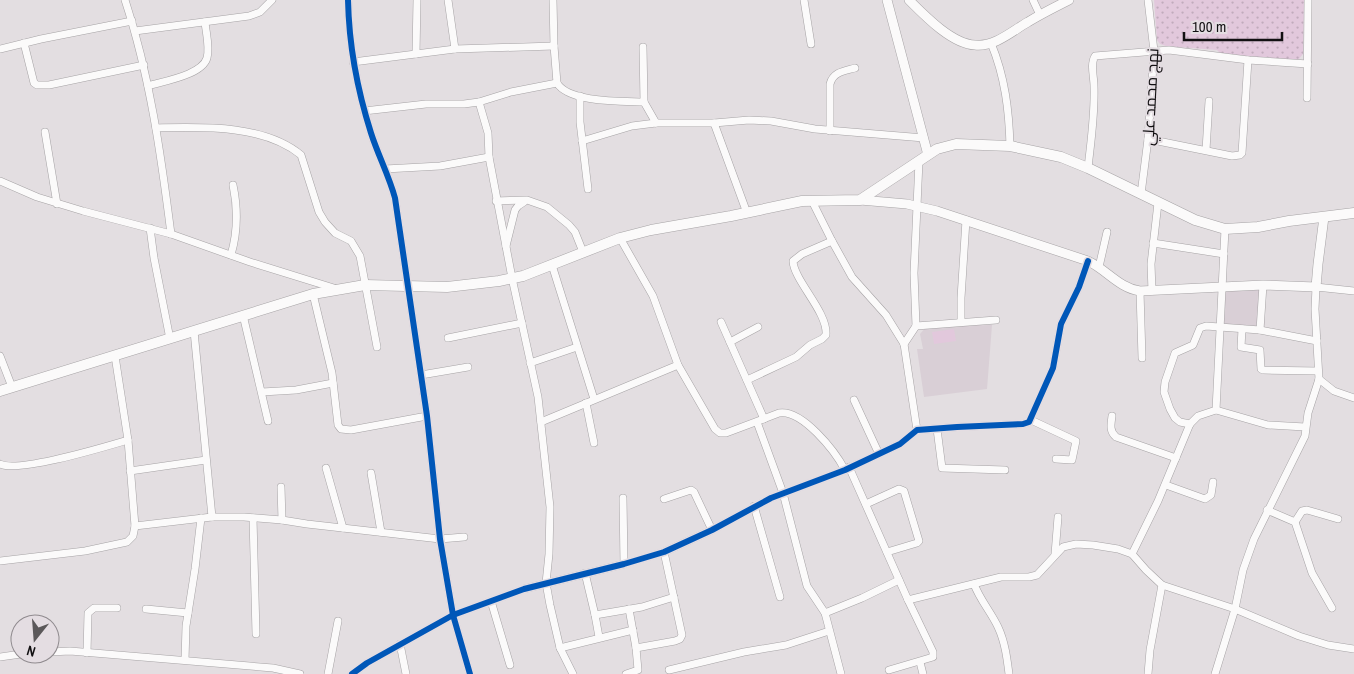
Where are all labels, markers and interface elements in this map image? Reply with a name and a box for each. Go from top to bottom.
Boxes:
scale bar [1184,10,1282,42]
text: 100 m [1192,16,1226,37]
street label: نهج محمد علي [1136,48,1167,147]
north arrow [10,614,60,664]
text: N [25,642,38,661]

